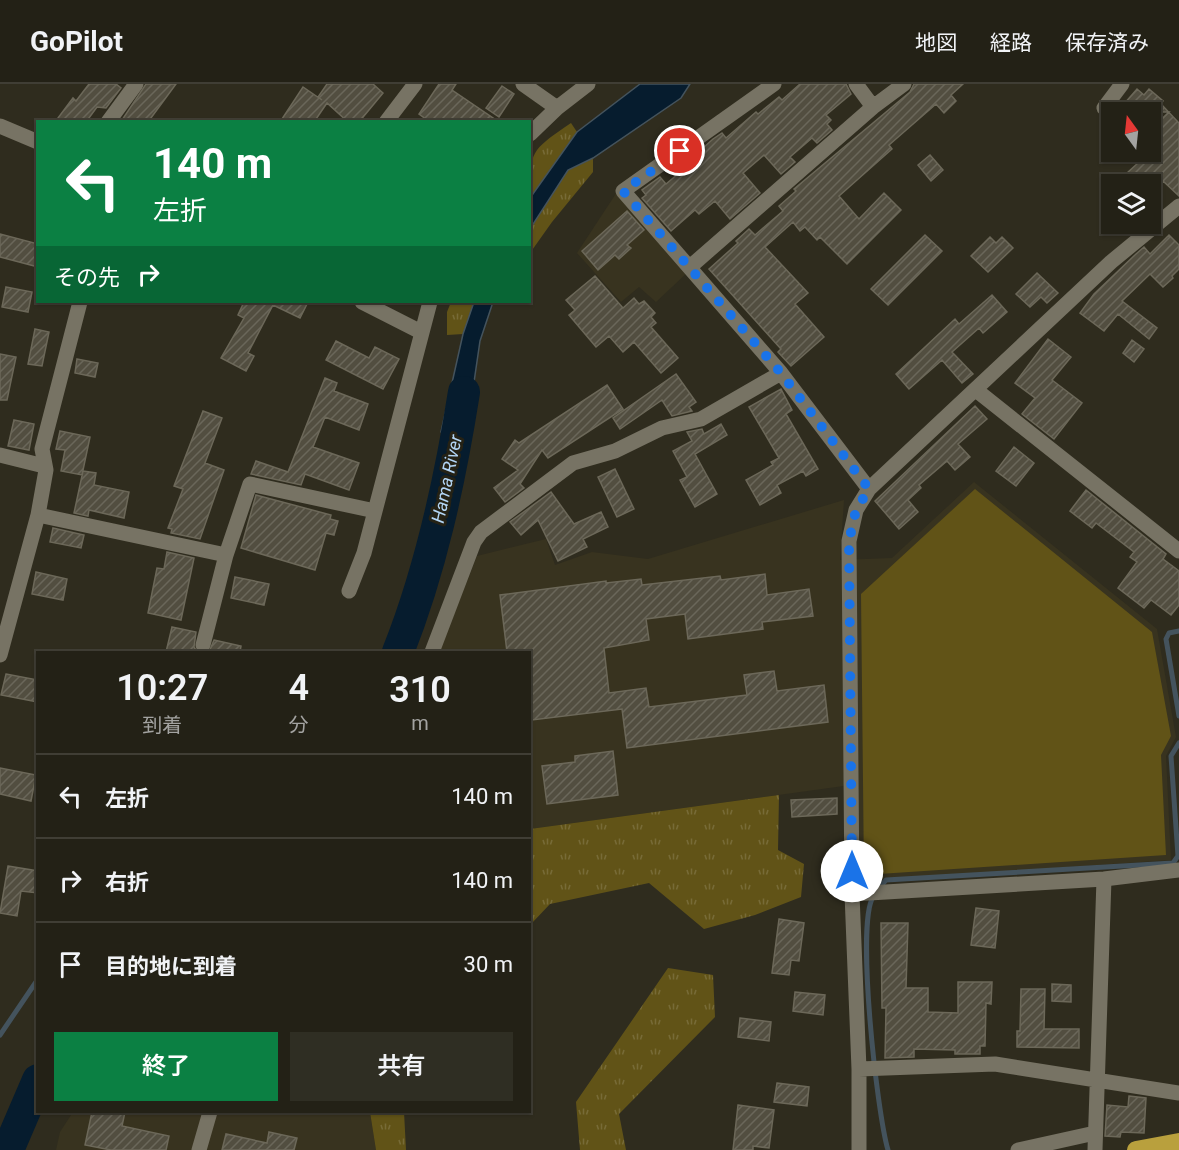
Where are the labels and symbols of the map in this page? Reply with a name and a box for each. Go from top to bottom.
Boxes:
north arrow [1101,102,1161,162]
pin [654,125,705,176]
water label: Hama River [427,432,466,525]
position arrow [820,839,884,903]

